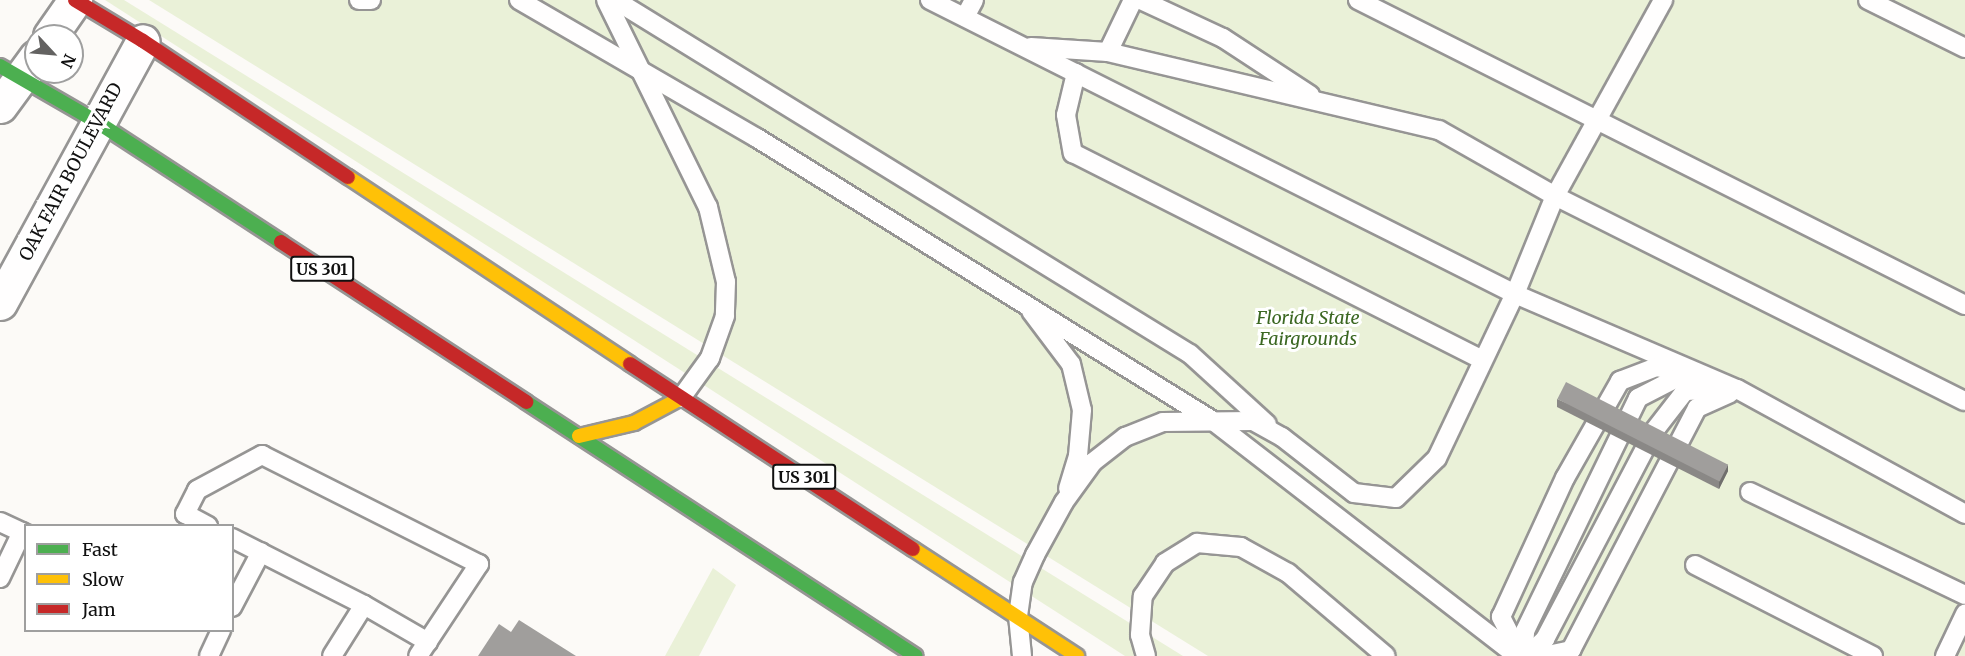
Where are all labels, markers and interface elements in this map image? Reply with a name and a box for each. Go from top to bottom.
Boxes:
north arrow [24,24,84,84]
text: N [57,51,80,71]
street label: OAK FAIR BOULEVARD [15,79,127,265]
road number: US 301 [289,256,355,282]
park label: Florida State Fairgrounds [1256,308,1360,350]
road number: US 301 [771,464,837,490]
legend [24,524,234,632]
text: Fast [82,538,118,561]
text: Slow [82,568,124,591]
text: Jam [82,598,116,621]

